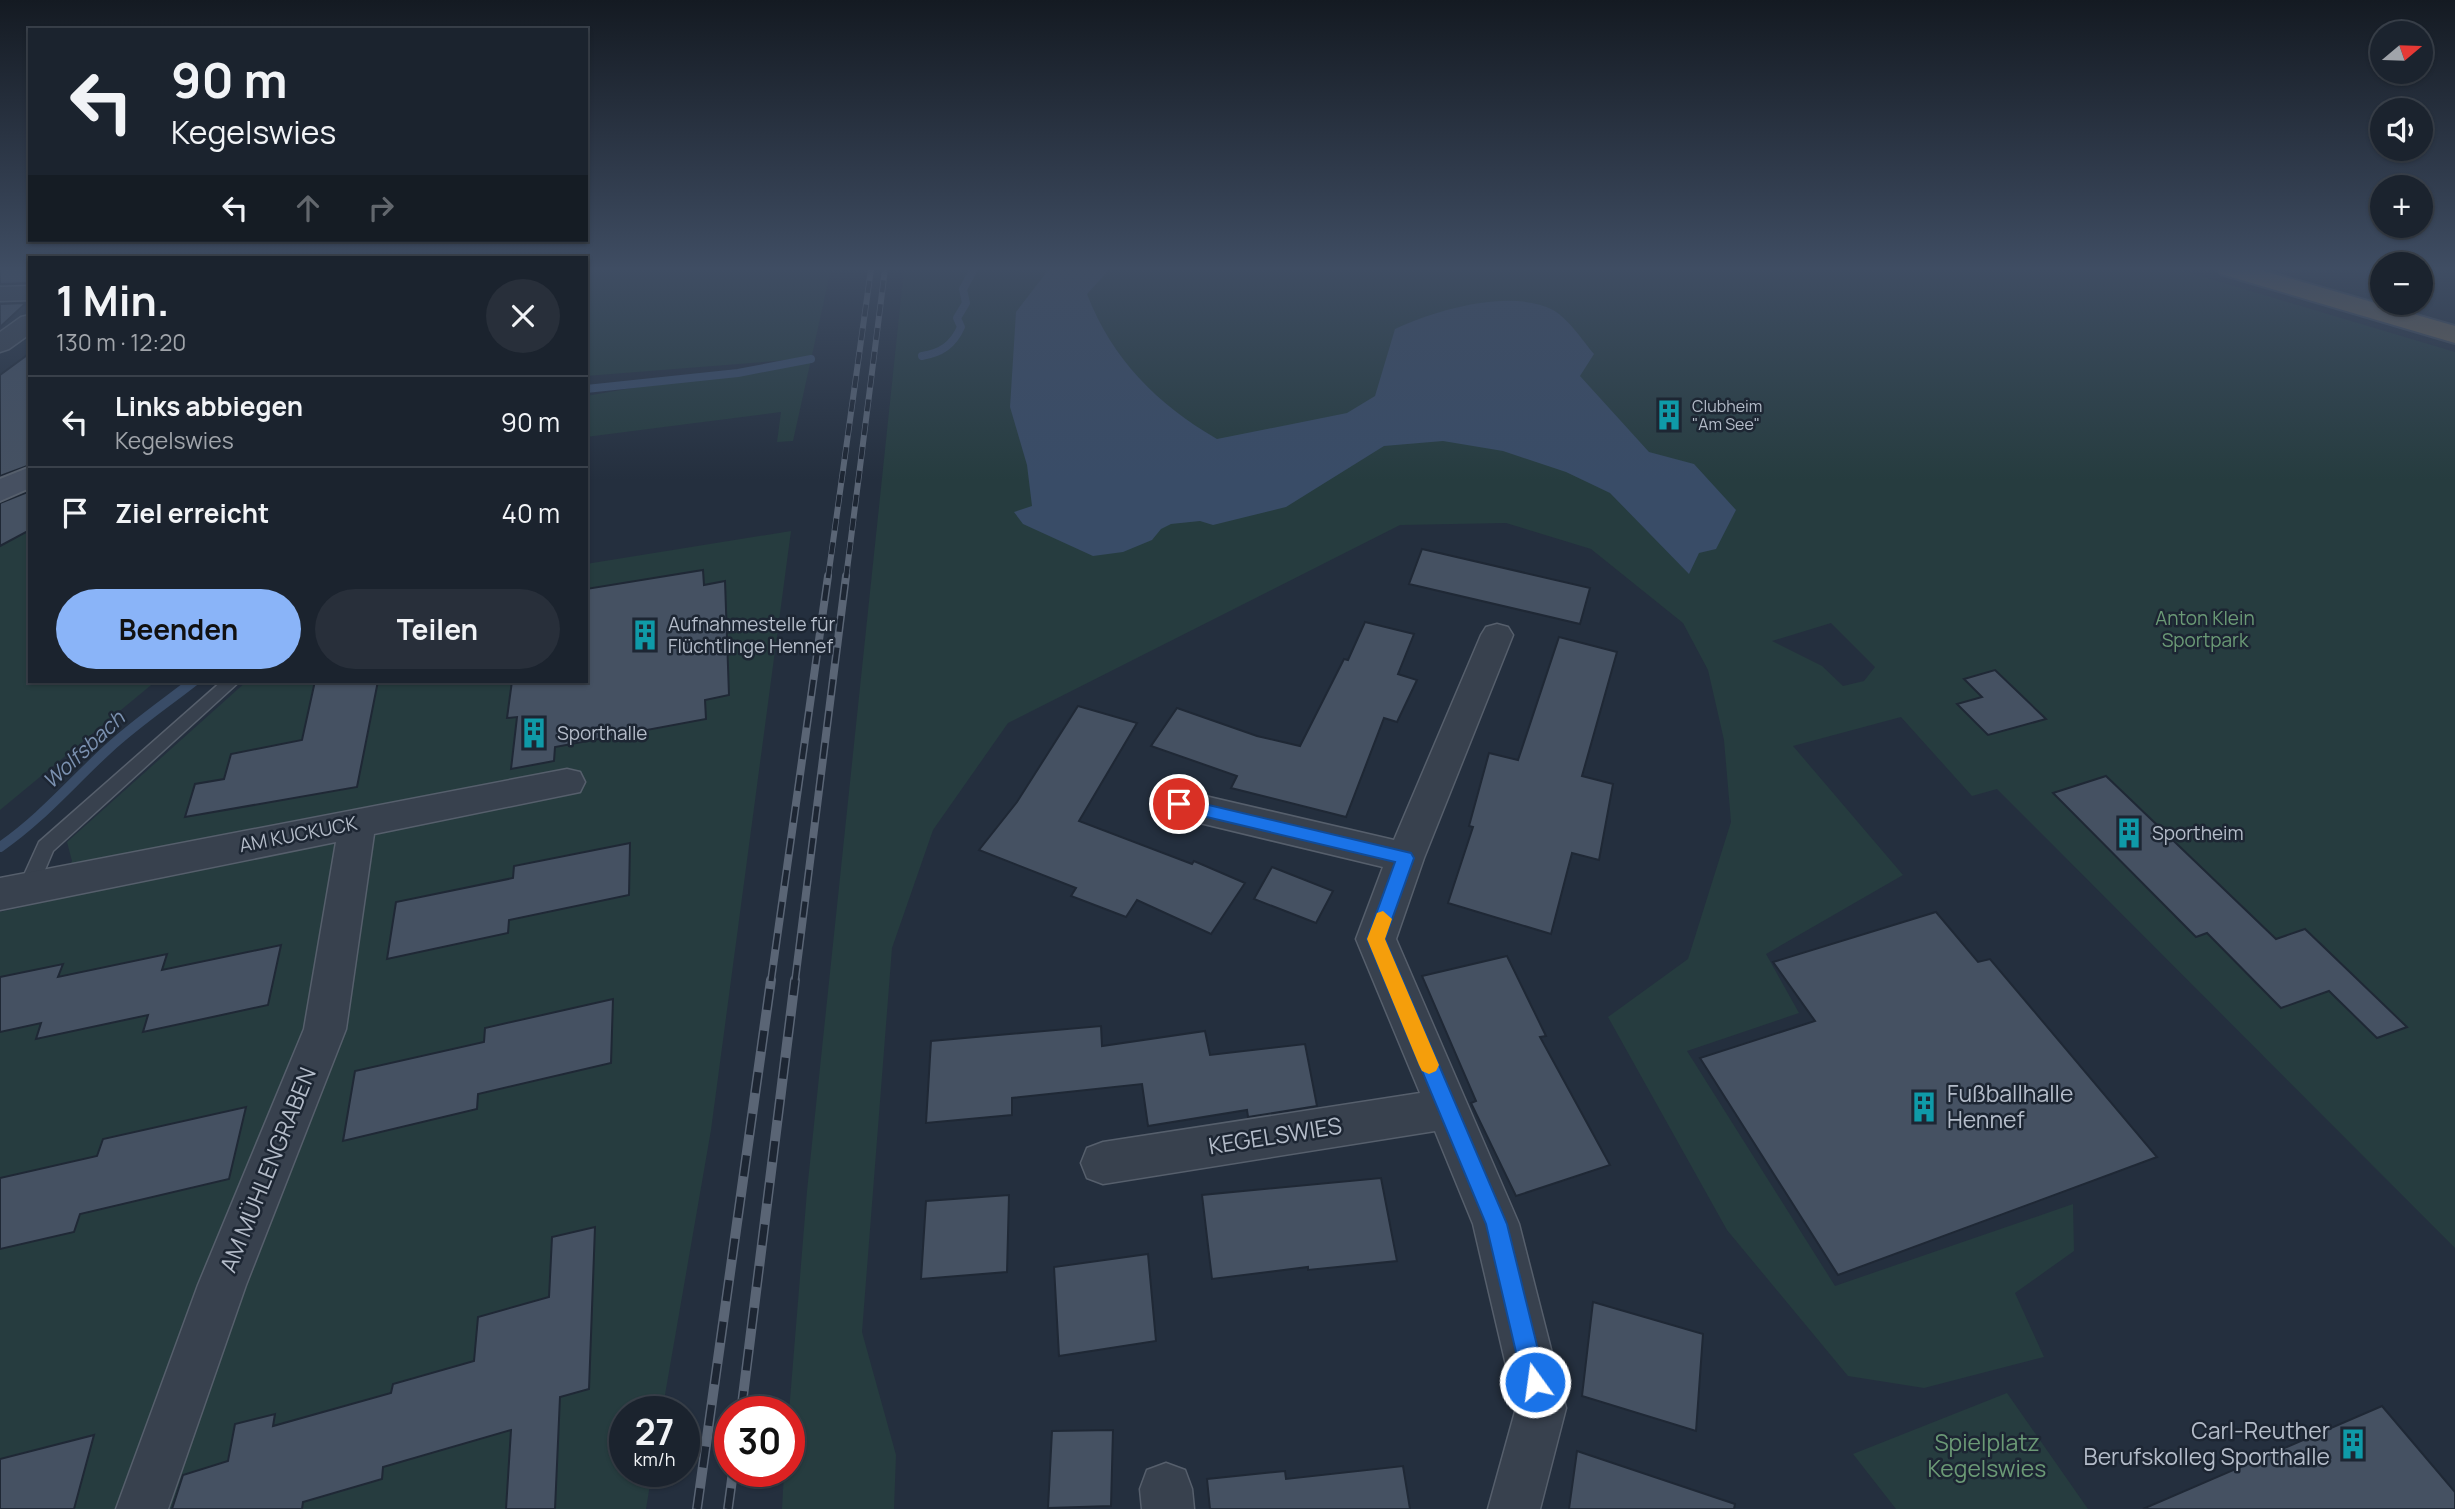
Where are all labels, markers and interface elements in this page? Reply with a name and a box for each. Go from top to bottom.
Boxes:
north arrow [2370,21,2432,84]
map controls [2370,21,2433,315]
text: 90 m [171,46,288,113]
icon: left [56,56,147,147]
button: sound [2370,98,2433,161]
text: Kegelswies [171,110,336,154]
button: + [2370,175,2433,238]
icon: left [216,189,254,227]
icon: ahead [289,189,327,227]
icon: right [362,189,400,227]
button: − [2370,252,2433,315]
text: 1 Min. [56,271,170,329]
button: close [486,279,560,353]
text: 130 m · 12:20 [56,326,186,358]
text: Links abbiegen [115,388,303,424]
place label: Clubheim "Am See" [1692,395,1762,435]
building icon: Clubheim "Am See" [1652,398,1686,432]
icon: left [56,403,94,441]
text: 90 m [501,404,560,440]
text: Kegelswies [115,424,234,456]
icon: arrive [56,494,94,532]
text: Ziel erreicht [115,495,269,531]
text: 40 m [502,495,560,531]
button: Beenden [56,589,301,669]
button: Teilen [315,589,560,669]
park label: Anton Klein Sportpark [2155,605,2255,653]
place label: Aufnahmestelle für Flüchtlinge Hennef [668,611,835,659]
building icon: Aufnahmestelle für Flüchtlinge Hennef [628,618,662,652]
water label: Wolfsbach [36,703,131,794]
building icon: Sporthalle [517,716,551,750]
place label: Sporthalle [557,720,647,746]
pin [1149,774,1209,834]
icon: arrive [1160,785,1198,823]
street label: AM KUCKUCK [237,810,360,858]
building icon: Sportheim [2112,816,2146,850]
place label: Sportheim [2152,820,2244,846]
street label: AM MÜHLENGRABEN [211,1062,323,1277]
place label: Fußballhalle Hennef [1947,1077,2073,1135]
building icon: Fußballhalle Hennef [1907,1090,1941,1124]
street label: KEGELSWIES [1206,1109,1344,1161]
position arrow [1498,1345,1572,1419]
speed limit sign: 30 [714,1396,805,1487]
text: 27 [635,1408,674,1456]
place label: Carl-Reuther Berufskolleg Sporthalle [2084,1414,2330,1472]
park label: Spielplatz Kegelswies [1928,1426,2046,1484]
building icon: Carl-Reuther Berufskolleg Sporthalle [2336,1427,2370,1461]
text: km/h [634,1447,675,1471]

